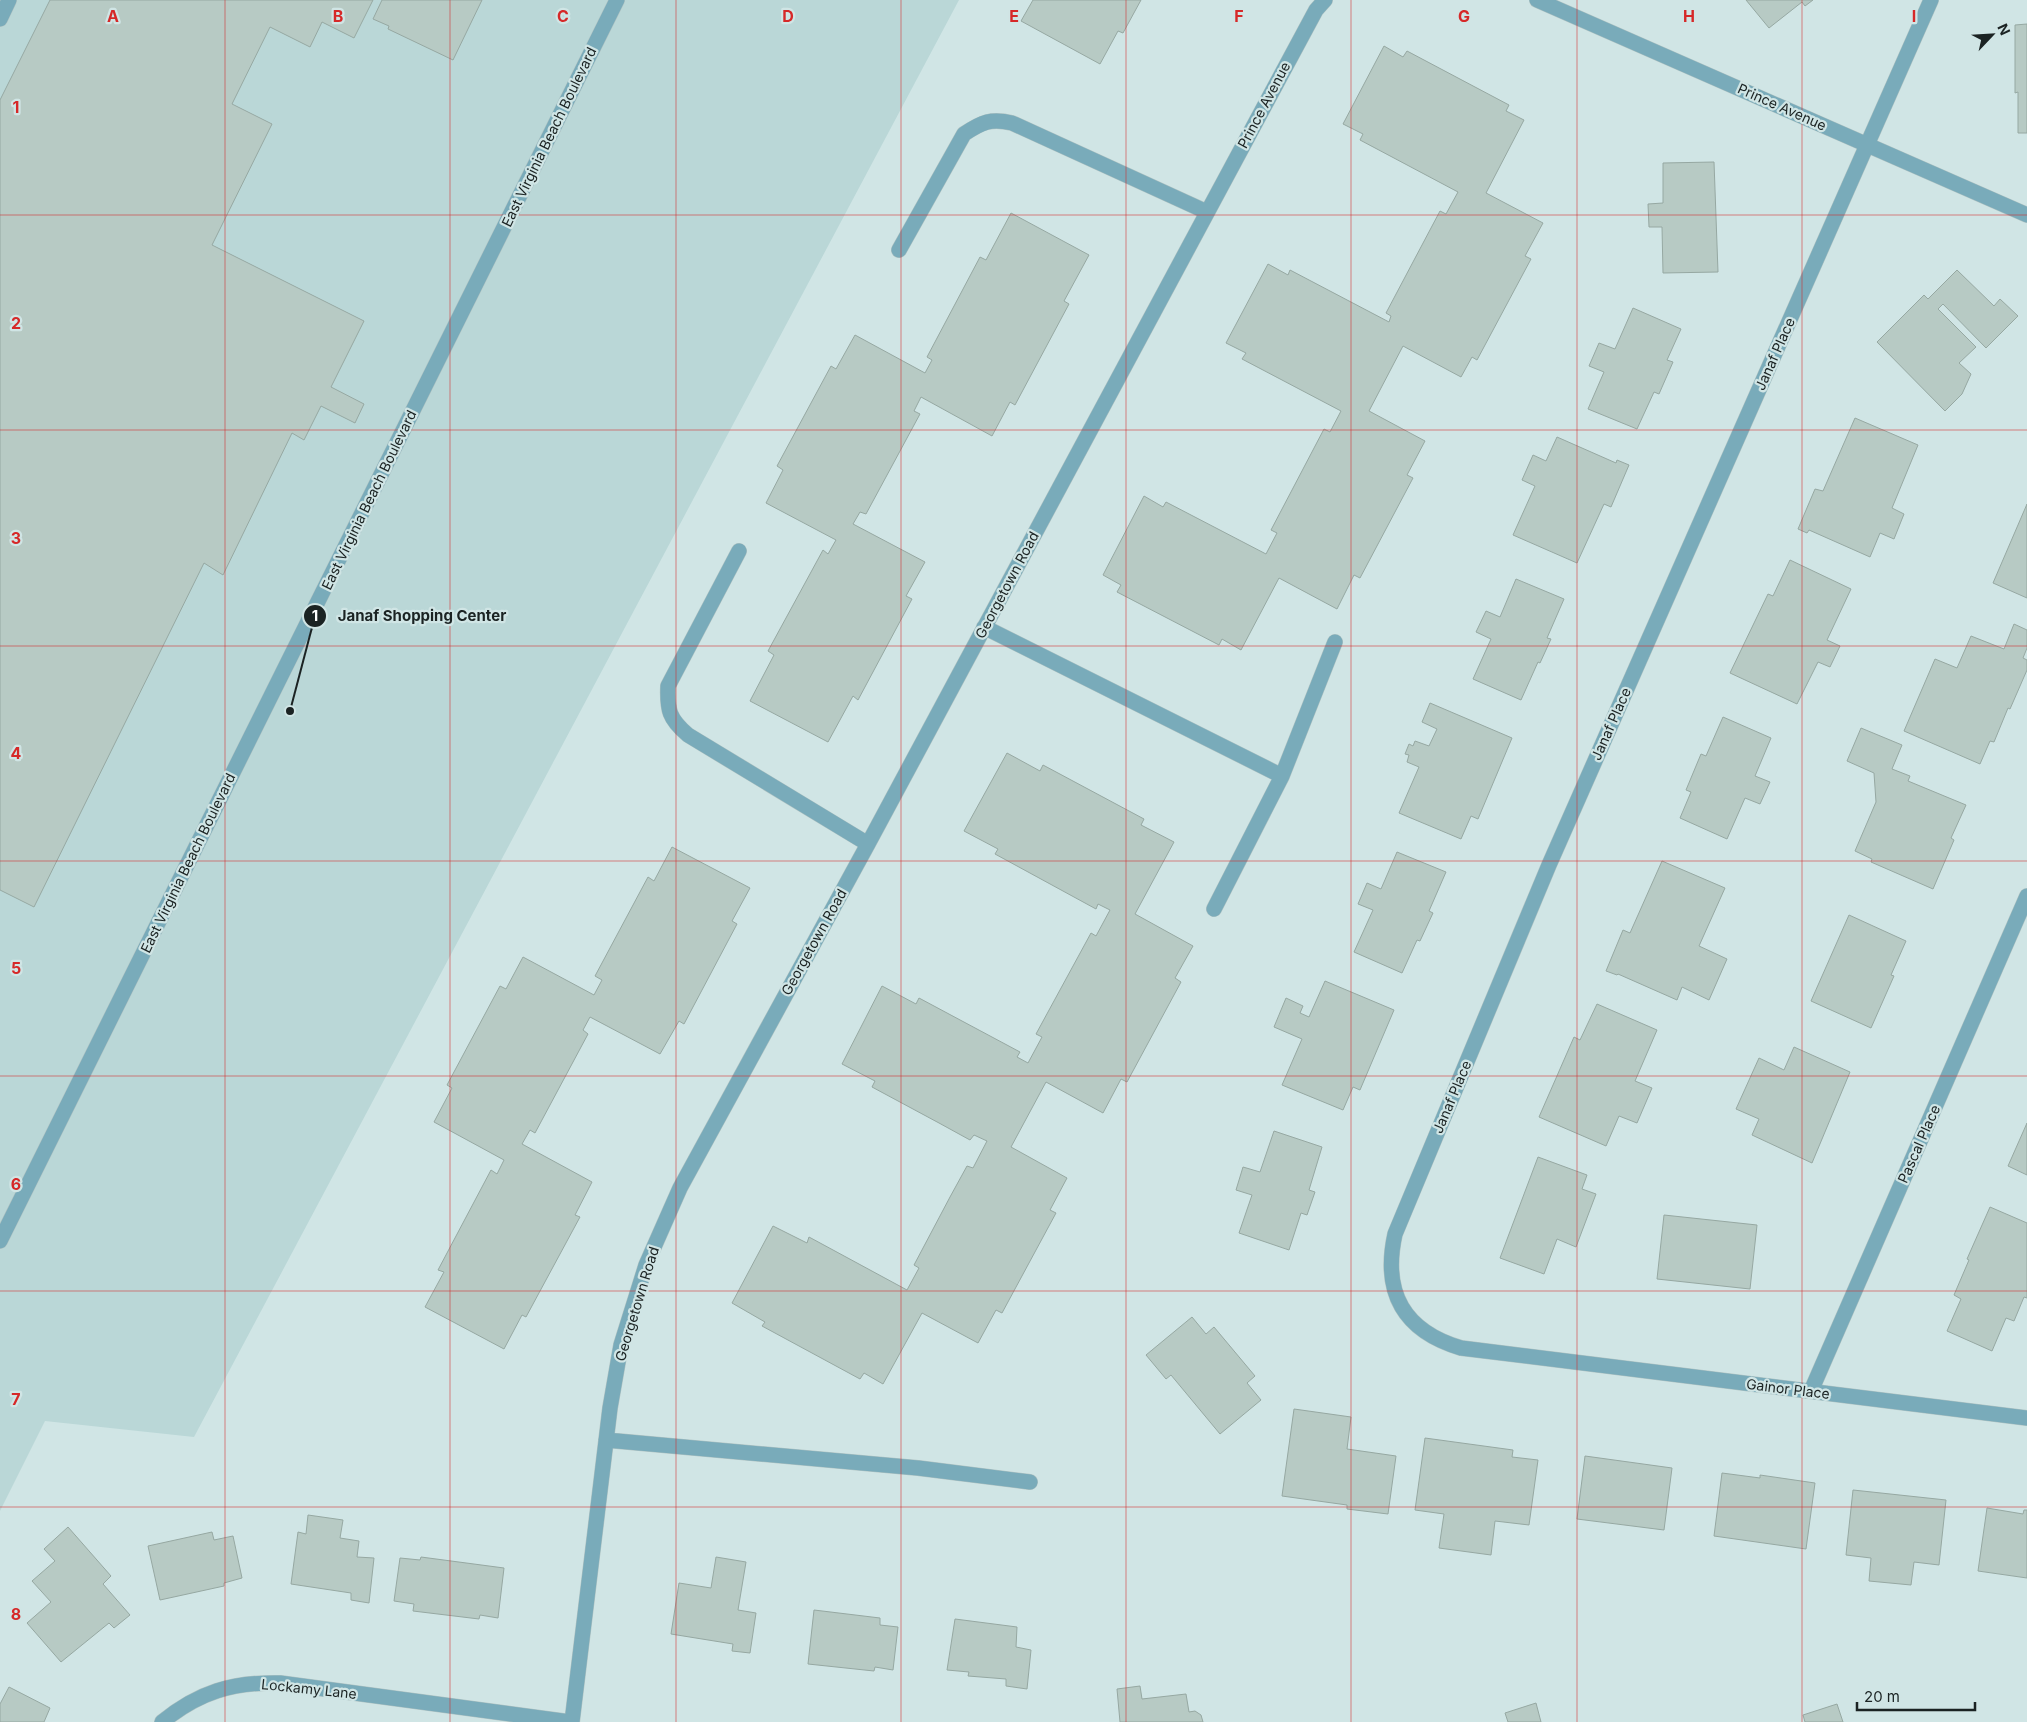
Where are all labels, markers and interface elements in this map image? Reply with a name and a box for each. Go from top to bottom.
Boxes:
text: A [107,6,119,26]
text: B [333,6,343,26]
text: C [557,6,569,26]
text: D [782,6,794,26]
text: E [1009,6,1019,26]
text: F [1234,6,1244,26]
text: G [1458,6,1470,26]
text: H [1683,6,1695,26]
text: I [1912,6,1916,26]
north arrow [1967,10,2017,60]
text: N [1994,21,2014,38]
street label: East Virginia Beach Boulevard [498,44,600,229]
street label: Prince Avenue [1234,59,1293,151]
street label: Prince Avenue [1735,79,1829,134]
text: 1 [13,97,19,117]
text: 2 [11,313,21,333]
street label: Janaf Place [1751,315,1798,393]
street label: East Virginia Beach Boulevard [318,407,420,592]
text: 3 [11,528,21,548]
street label: Georgetown Road [971,528,1042,641]
callout: Janaf Shopping Center [303,601,516,631]
text: 1 [312,606,318,625]
text: Janaf Shopping Center [338,606,506,625]
street label: Janaf Place [1587,685,1634,763]
text: 4 [11,743,22,763]
street label: East Virginia Beach Boulevard [137,770,239,955]
street label: Georgetown Road [777,886,850,998]
text: 5 [11,958,21,978]
street label: Janaf Place [1429,1058,1474,1136]
street label: Pascal Place [1894,1102,1943,1186]
text: 6 [11,1174,21,1194]
street label: Georgetown Road [611,1245,662,1363]
street label: Gainor Place [1745,1375,1831,1402]
text: 7 [11,1389,21,1409]
text: 8 [11,1604,21,1624]
street label: Lockamy Lane [260,1675,358,1702]
scale bar [1857,1680,1974,1712]
text: 20 m [1864,1687,1900,1706]

